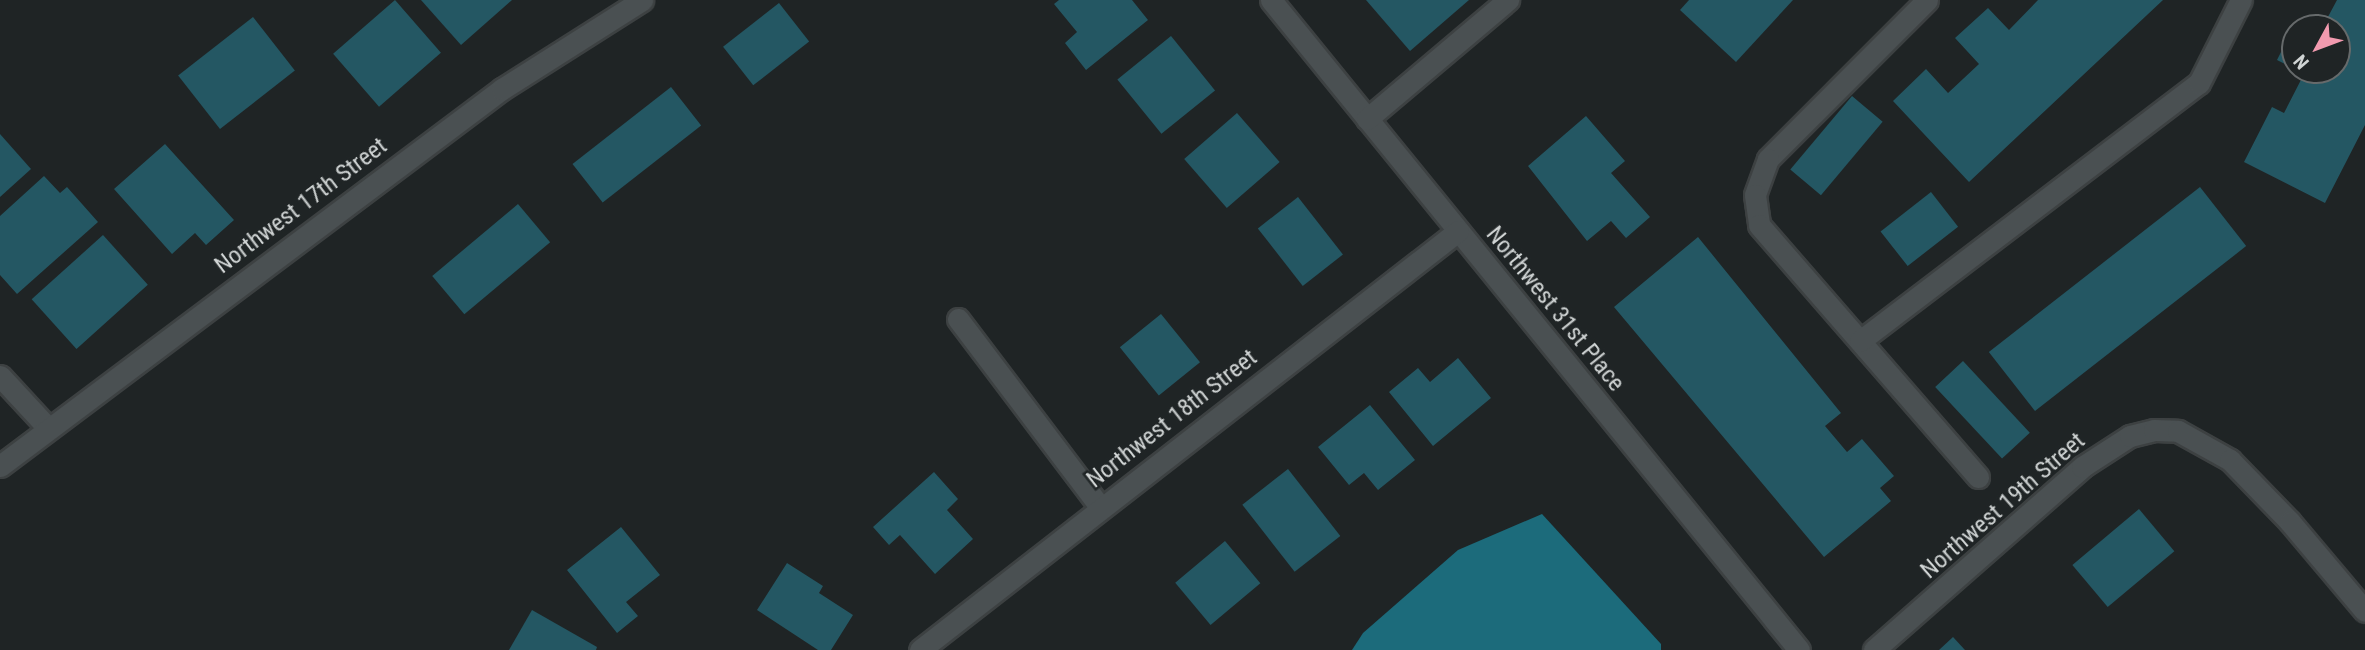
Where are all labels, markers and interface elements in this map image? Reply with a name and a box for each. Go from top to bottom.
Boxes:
north arrow [2281,14,2351,84]
text: N [2289,50,2314,74]
street label: Northwest 17th Street [209,132,393,280]
street label: Northwest 31st Place [1480,221,1630,397]
street label: Northwest 18th Street [1081,344,1263,494]
street label: Northwest 19th Street [1915,427,2091,585]

